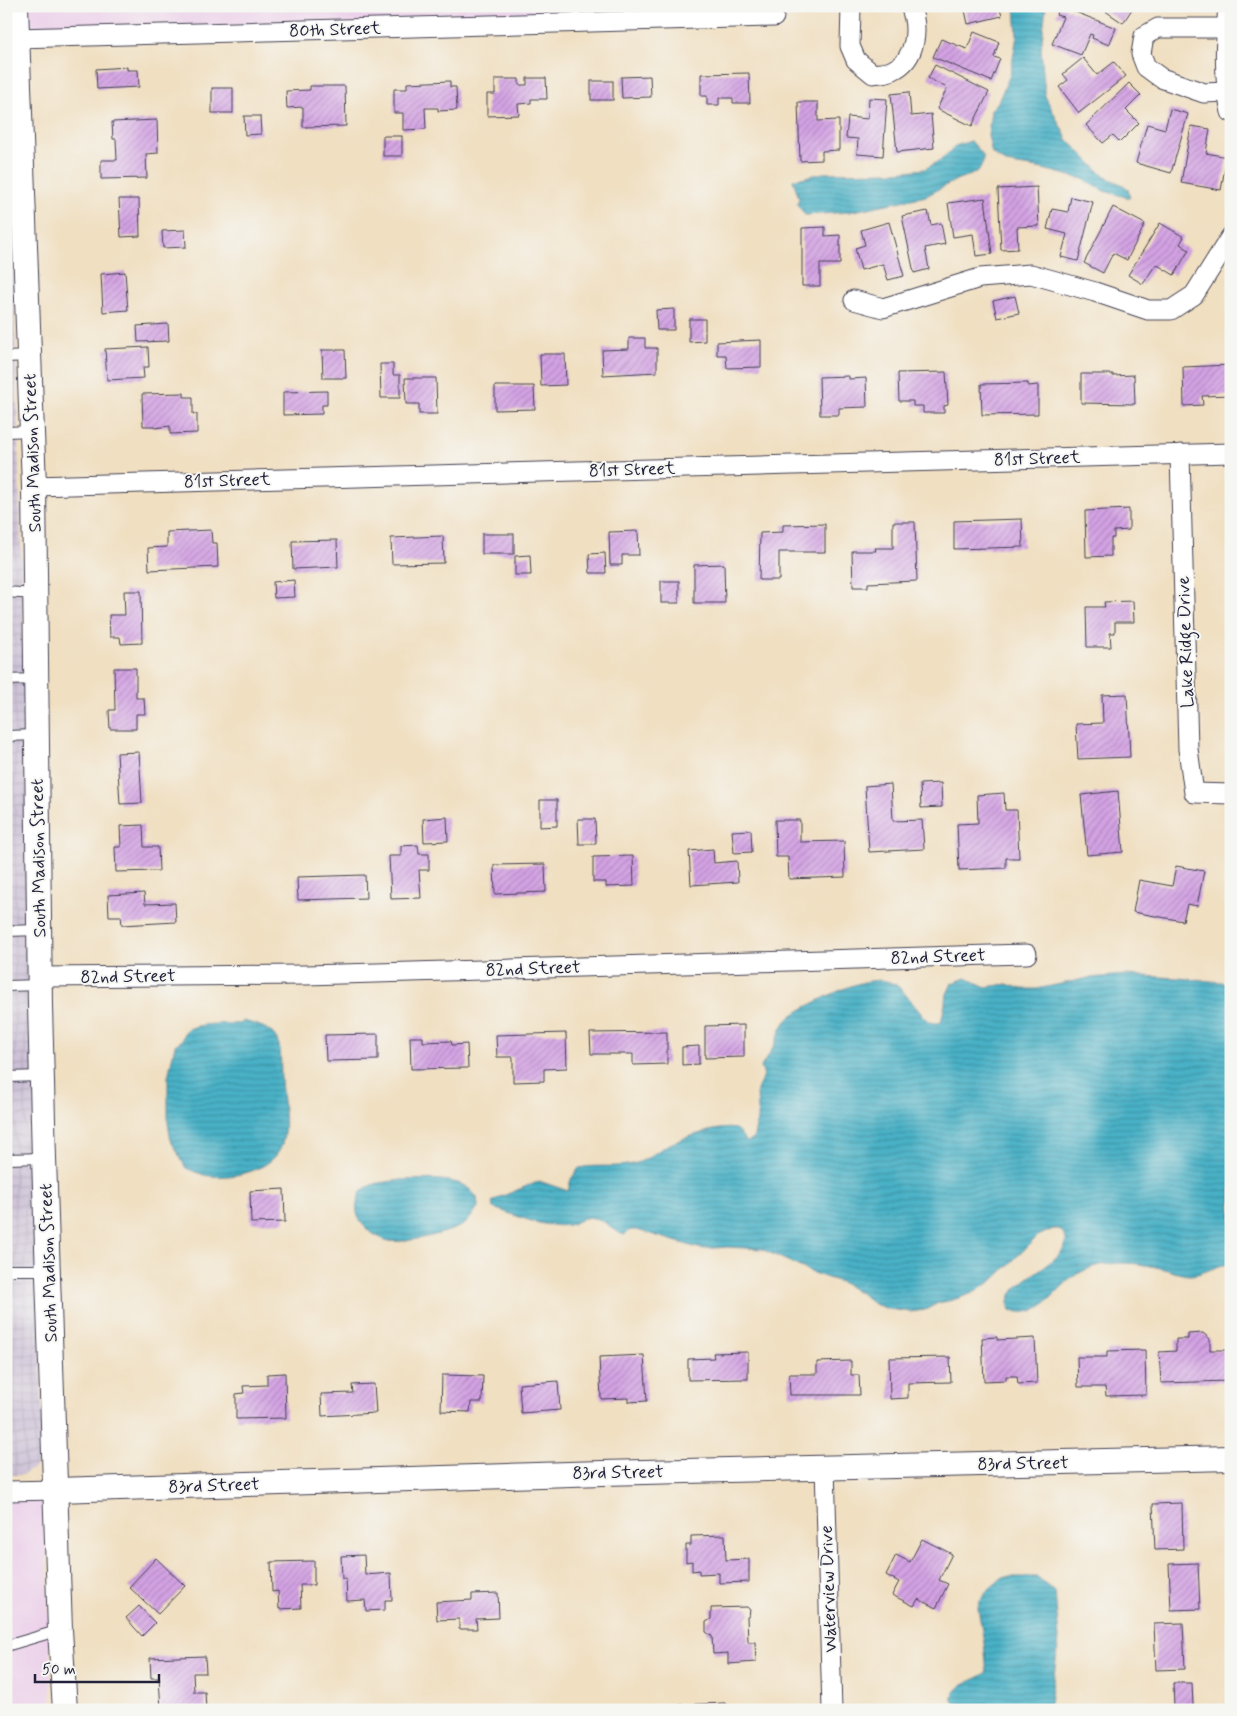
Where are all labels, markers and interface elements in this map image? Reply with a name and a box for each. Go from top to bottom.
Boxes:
street label: 80th Street [289,16,382,44]
street label: South Madison Street [18,373,48,533]
street label: 81st Street [993,445,1081,473]
street label: 81st Street [588,456,676,484]
street label: 81st Street [183,467,271,495]
street label: Lake Ridge Drive [1172,576,1202,708]
street label: South Madison Street [26,778,52,938]
street label: 82nd Street [890,943,986,971]
street label: 82nd Street [485,955,581,983]
street label: 82nd Street [80,964,176,990]
street label: South Madison Street [34,1183,64,1343]
street label: 83rd Street [977,1451,1069,1477]
street label: 83rd Street [572,1460,664,1486]
street label: 83rd Street [168,1472,260,1500]
street label: Waterview Drive [815,1525,843,1653]
scale bar [35,1651,159,1683]
text: 50 m [42,1660,76,1680]

